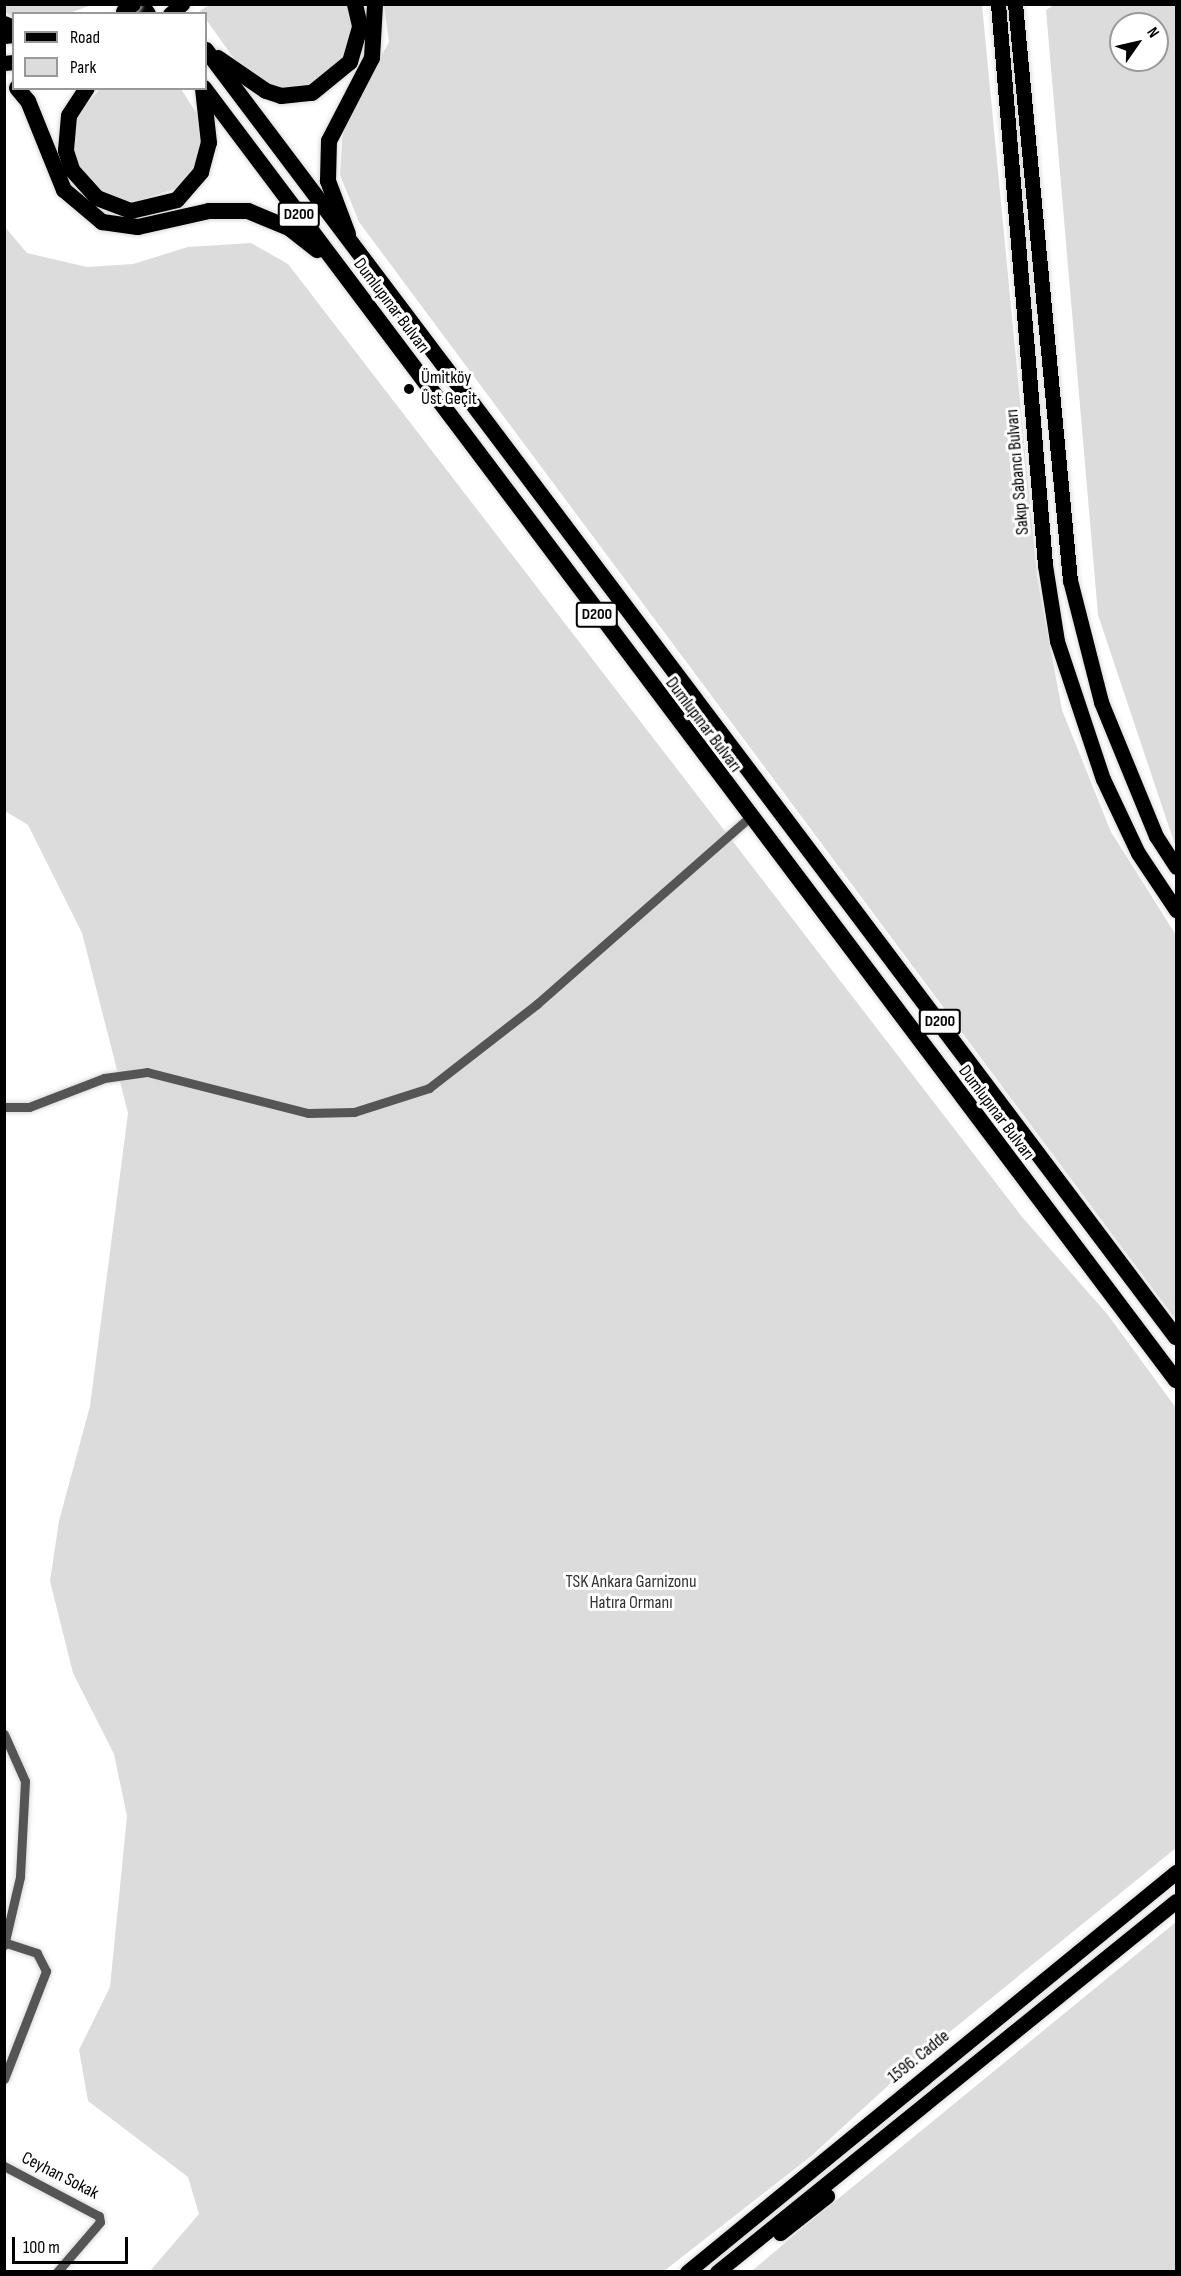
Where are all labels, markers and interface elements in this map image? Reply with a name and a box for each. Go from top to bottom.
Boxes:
legend [12,12,207,90]
north arrow [1109,12,1169,72]
text: N [1142,24,1163,42]
text: Road [70,27,100,48]
text: Park [70,57,96,78]
road number: D200 [276,202,322,228]
street label: Dumlupınar Bulvarı [348,254,434,358]
place label: Ümitköy Üst Geçit [421,368,477,410]
marker: Ümitköy Üst Geçit [402,382,416,396]
street label: Sakıp Sabancı Bulvarı [1002,408,1034,536]
road number: D200 [574,602,620,628]
street label: Dumlupınar Bulvarı [660,673,746,777]
road number: D200 [918,1009,962,1035]
street label: Dumlupınar Bulvarı [953,1061,1039,1165]
park label: TSK Ankara Garnizonu Hatıra Ormanı [565,1572,697,1614]
street label: 1596. Cadde [884,2026,954,2088]
street label: Ceyhan Sokak [18,2147,102,2205]
scale bar [15,2225,130,2263]
text: 100 m [23,2237,60,2258]

